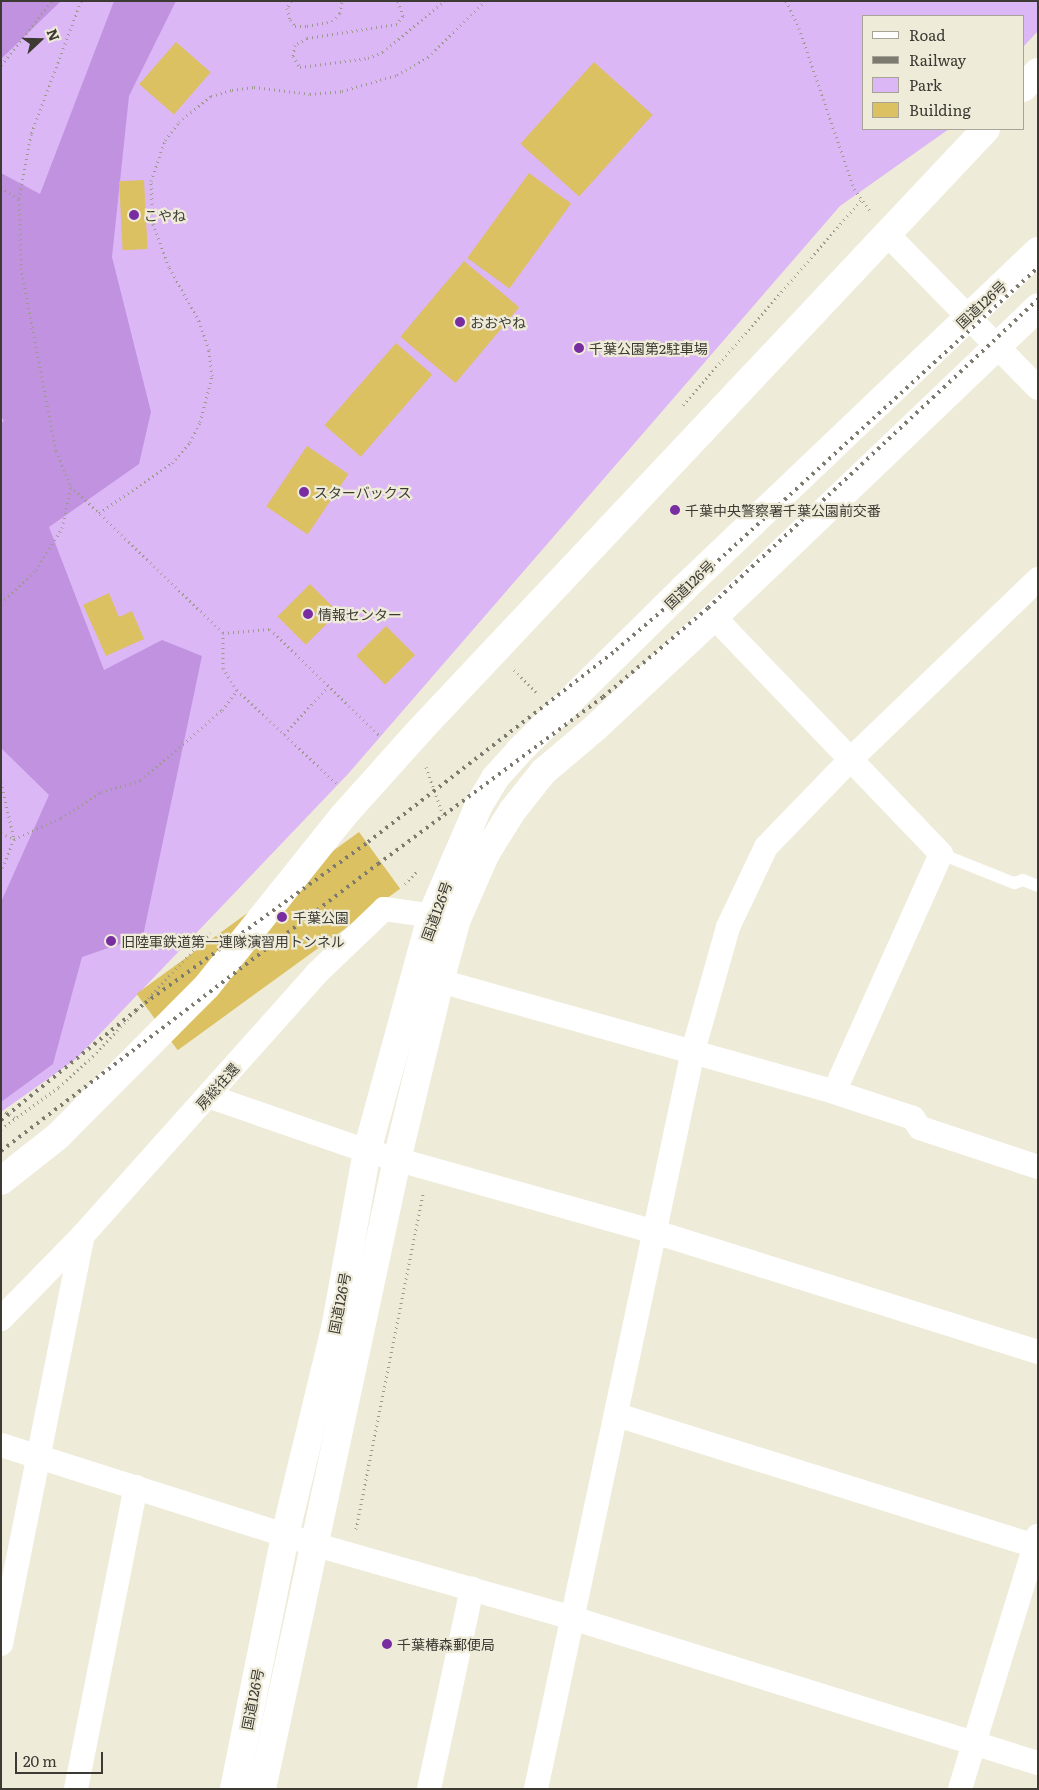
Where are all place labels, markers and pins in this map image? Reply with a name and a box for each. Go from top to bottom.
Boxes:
place label: こやね [144,207,186,223]
marker: こやね [128,209,140,221]
place label: おおやね [470,314,526,330]
marker: おおやね [454,316,466,328]
place label: 千葉公園第2駐車場 [589,340,708,356]
marker: 千葉公園第2駐車場 [573,342,585,354]
place label: スターバックス [314,484,412,500]
marker: スターバックス [298,486,310,498]
place label: 千葉中央警察署千葉公園前交番 [685,502,881,518]
marker: 千葉中央警察署千葉公園前交番 [669,504,681,516]
place label: 情報センター [318,606,402,622]
marker: 情報センター [302,608,314,620]
place label: 千葉公園 [293,909,349,925]
marker: 千葉公園 [275,910,289,924]
place label: 旧陸軍鉄道第一連隊演習用トンネル [121,933,345,949]
marker: 旧陸軍鉄道第一連隊演習用トンネル [105,935,117,947]
place label: 千葉椿森郵便局 [397,1636,495,1652]
marker: 千葉椿森郵便局 [381,1638,393,1650]

